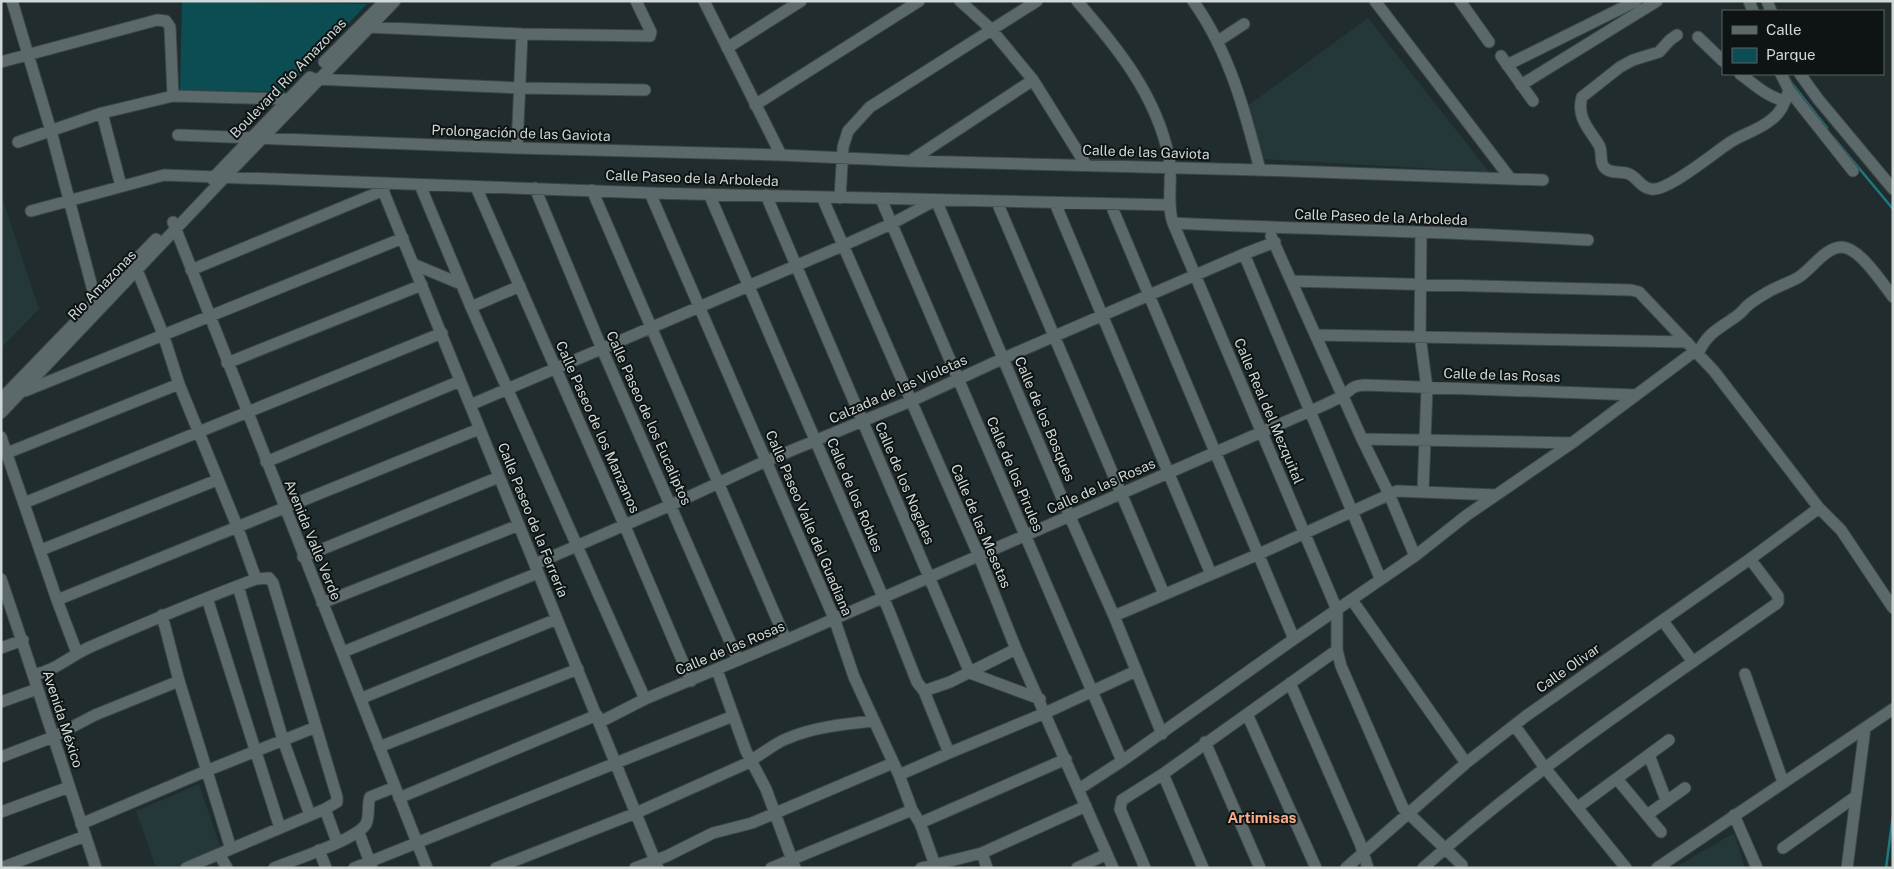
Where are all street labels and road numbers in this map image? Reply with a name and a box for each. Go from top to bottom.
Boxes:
street label: Boulevard Río Amazonas [227,15,349,141]
street label: Prolongación de las Gaviota [431,122,611,144]
street label: Calle de las Gaviota [1082,142,1210,162]
street label: Calle Paseo de la Arboleda [605,167,779,189]
street label: Calle Paseo de la Arboleda [1294,206,1468,228]
street label: Río Amazonas [65,247,139,323]
street label: Calle Paseo de los Eucaliptos [603,329,695,507]
street label: Calle Real del Mezquital [1231,336,1307,486]
street label: Calle Paseo de los Manzanos [553,339,643,515]
street label: Calzada de las Violetas [826,351,970,427]
street label: Calle de los Bosques [1011,354,1079,484]
street label: Calle de las Rosas [1443,365,1561,385]
street label: Calle de los Pirules [984,414,1046,534]
street label: Calle de los Nogales [872,419,938,547]
street label: Calle Paseo Valle del Guadiana [763,428,855,618]
street label: Calle de los Robles [824,436,886,554]
street label: Calle Paseo de la Ferrería [495,440,571,600]
street label: Calle de las Rosas [1044,455,1158,517]
street label: Calle de las Mesetas [948,462,1014,590]
street label: Avenida Valle Verde [282,477,344,603]
street label: Calle de las Rosas [673,618,787,678]
street label: Calle Olivar [1533,640,1603,696]
street label: Avenida México [40,668,86,770]

